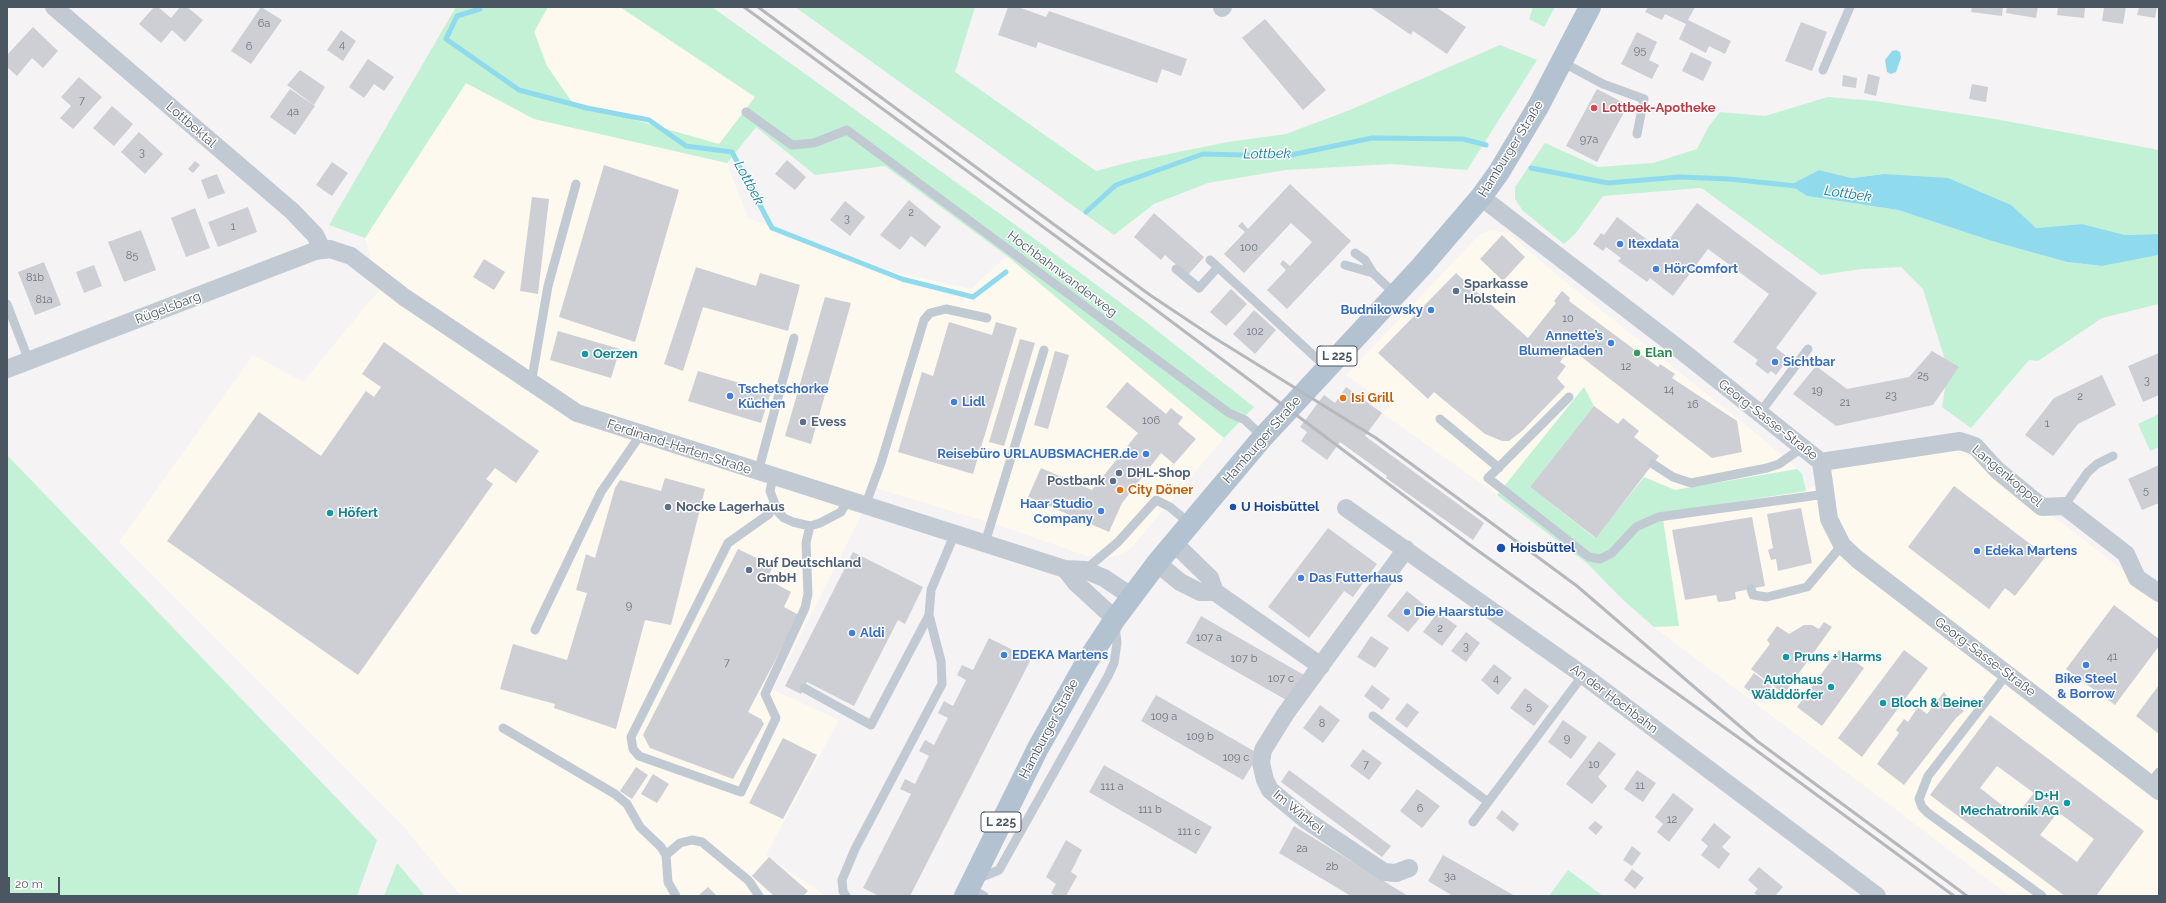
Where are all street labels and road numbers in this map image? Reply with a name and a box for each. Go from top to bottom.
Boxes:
street label: Hamburger Straße [1475,98,1547,200]
street label: Lottbektal [163,99,219,151]
street label: Hochbahnwanderweg [1004,228,1120,320]
street label: Rügelsbarg [133,288,203,328]
road number: L 225 [1317,346,1357,366]
street label: Georg-Sasse-Straße [1715,376,1821,464]
street label: Hamburger Straße [1220,393,1304,487]
street label: Ferdinand-Harten-Straße [605,416,753,478]
street label: Langenkoppel [1969,442,2045,510]
street label: Georg-Sasse-Straße [1932,614,2038,700]
street label: An der Hochbahn [1567,661,1661,737]
street label: Hamburger Straße [1016,676,1082,782]
street label: Im Winkel [1270,787,1326,837]
road number: L 225 [981,812,1021,832]

